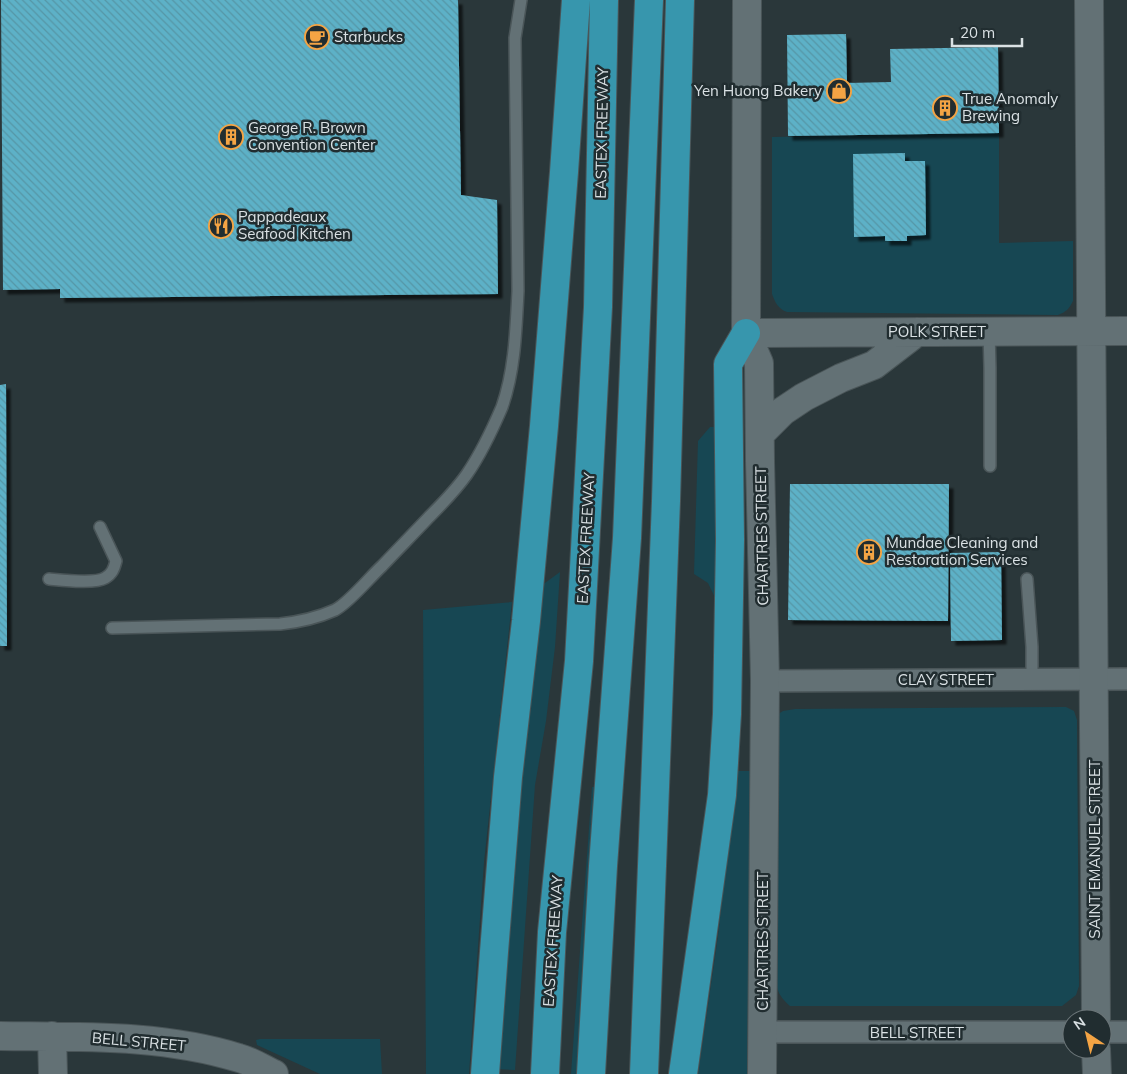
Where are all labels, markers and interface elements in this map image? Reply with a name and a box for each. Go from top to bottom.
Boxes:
scale bar [952,15,1022,47]
text: 20 m [960,23,995,42]
cafe icon: Starbucks [304,24,330,50]
place label: Starbucks [334,27,403,46]
street label: EASTEX FREEWAY [591,66,612,199]
shop icon: Yen Huong Bakery [826,78,852,104]
place label: Yen Huong Bakery [693,81,822,100]
place label: True Anomaly Brewing [962,89,1058,125]
building icon: True Anomaly Brewing [932,95,958,121]
place label: George R. Brown Convention Center [248,118,376,154]
building icon: George R. Brown Convention Center [218,124,244,150]
place label: Pappadeaux Seafood Kitchen [238,207,351,243]
restaurant icon: Pappadeaux Seafood Kitchen [208,213,234,239]
street label: POLK STREET [888,322,986,341]
street label: CHARTRES STREET [751,466,772,606]
street label: EASTEX FREEWAY [573,471,598,604]
place label: Mundae Cleaning and Restoration Services [886,533,1038,569]
building icon: Mundae Cleaning and Restoration Services [856,539,882,565]
street label: CLAY STREET [898,670,994,689]
street label: SAINT EMANUEL STREET [1085,759,1104,939]
street label: CHARTRES STREET [753,871,772,1011]
street label: EASTEX FREEWAY [538,874,567,1007]
north arrow [1062,1009,1112,1059]
text: N [1070,1013,1089,1034]
street label: BELL STREET [870,1023,964,1042]
street label: BELL STREET [91,1028,187,1055]

